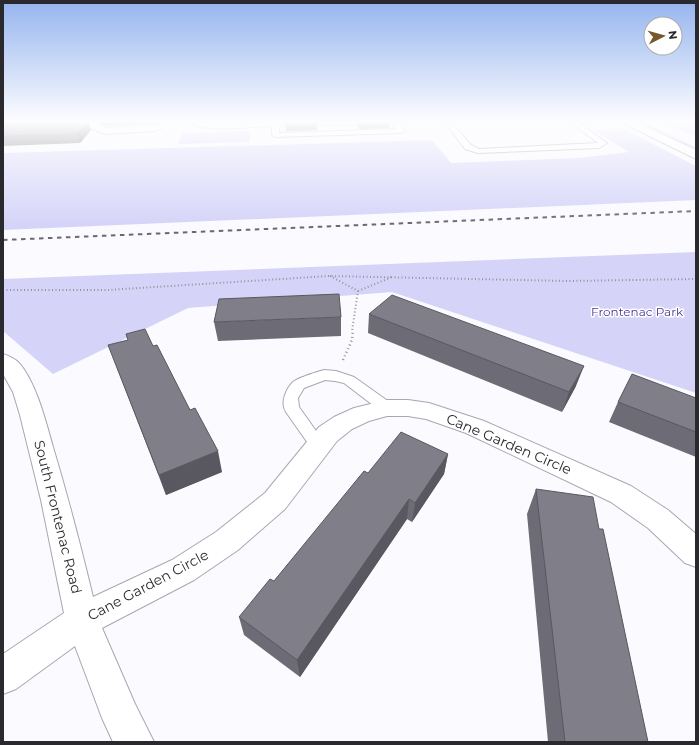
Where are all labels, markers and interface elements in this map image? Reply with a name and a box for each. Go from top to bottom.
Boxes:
north arrow [643,16,683,56]
text: N [666,30,680,40]
park label: Frontenac Park [591,304,684,319]
street label: Cane Garden Circle [444,409,574,479]
street label: South Frontenac Road [30,438,86,596]
street label: Cane Garden Circle [84,546,212,624]

